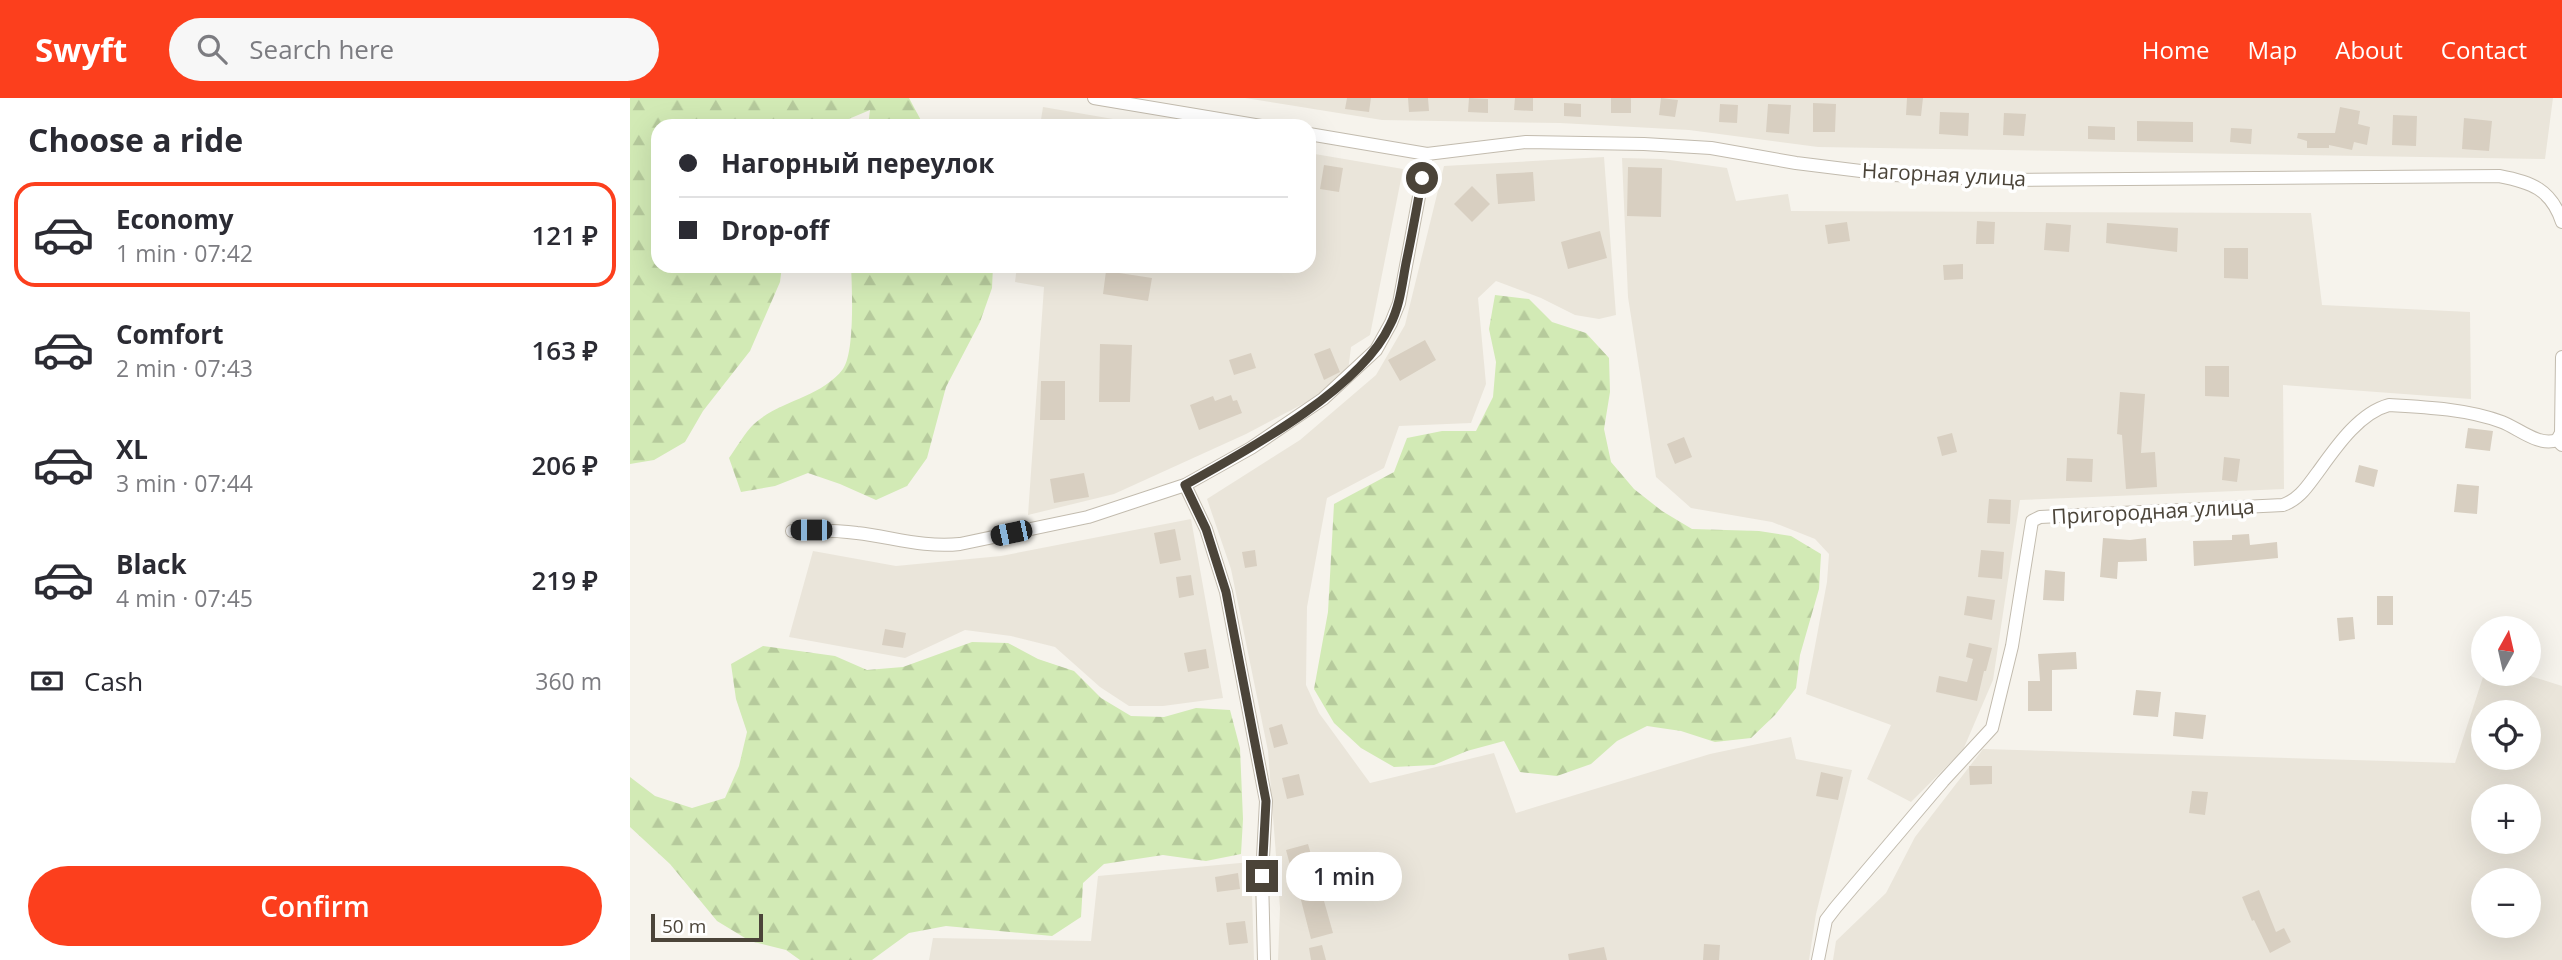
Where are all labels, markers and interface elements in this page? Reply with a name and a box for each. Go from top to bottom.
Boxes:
search box [169,18,659,81]
text: Swyft [35,27,127,72]
icon: search [193,30,231,68]
text: Search here [249,31,394,67]
text: Home [2142,33,2210,66]
text: Map [2248,33,2297,66]
text: About [2335,33,2403,66]
text: Contact [2441,33,2527,66]
text: Choose a ride [28,118,243,161]
text: Нагорный переулок [721,145,994,181]
street label: Нагорная улица [1861,156,2027,192]
route start [1406,162,1438,194]
text: Economy [116,201,234,237]
icon: car [32,203,95,266]
text: Drop-off [721,212,829,248]
text: 121 ₽ [532,217,598,253]
text: 1 min · 07:42 [116,237,253,269]
text: Comfort [116,316,223,352]
icon: car [32,318,95,381]
text: 163 ₽ [532,332,598,368]
text: 2 min · 07:43 [116,352,253,384]
text: XL [116,431,148,467]
icon: car [32,433,95,496]
text: 206 ₽ [532,447,598,483]
text: 3 min · 07:44 [116,467,253,499]
street label: Пригородная улица [2051,492,2255,530]
car [989,518,1034,548]
car [791,520,833,541]
text: Black [116,546,187,582]
icon: car [32,548,95,611]
text: 219 ₽ [532,562,598,598]
text: 4 min · 07:45 [116,582,253,614]
north arrow [2471,616,2541,686]
map controls [2471,616,2541,938]
icon: cash [28,662,66,700]
text: Cash [84,663,143,699]
text: 360 m [535,665,602,697]
button: locate [2471,700,2541,770]
button: + [2471,784,2541,854]
callout: 1 min [1286,852,1402,900]
route end [1246,860,1278,892]
text: 1 min [1313,860,1375,892]
button: Confirm [28,866,602,946]
button: − [2471,868,2541,938]
scale bar [651,911,763,943]
text: 50 m [662,913,706,939]

